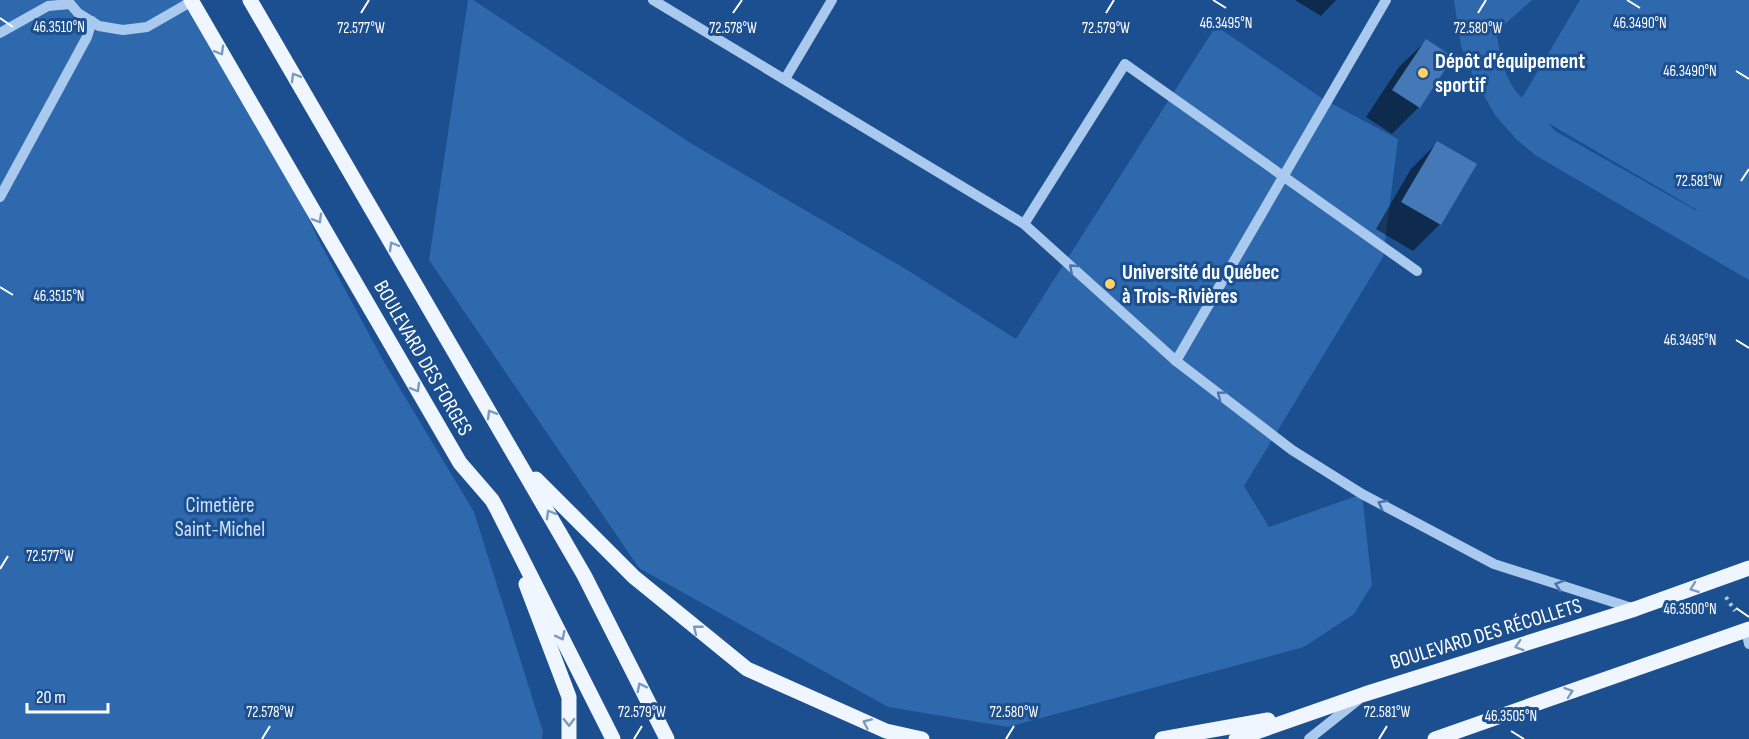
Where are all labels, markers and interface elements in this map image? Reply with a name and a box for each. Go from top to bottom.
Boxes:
text: 46.3495°N [1200,14,1252,33]
text: 46.3490°N [1613,14,1667,33]
text: 46.3510°N [33,18,85,37]
text: 72.577°W [337,19,385,38]
text: 72.578°W [709,19,757,38]
text: 72.579°W [1082,19,1130,38]
text: 72.580°W [1454,19,1502,38]
one-way arrow [213,45,224,55]
place label: Dépôt d'équipement sportif [1435,49,1585,98]
text: 46.3490°N [1663,62,1717,81]
marker: Dépôt d'équipement sportif [1416,66,1430,80]
one-way arrow [291,73,302,83]
text: 72.581°W [1676,172,1722,191]
one-way arrow [311,213,322,223]
one-way arrow [389,242,400,252]
place label: Université du Québec à Trois-Rivières [1122,260,1280,309]
one-way arrow [1069,264,1080,275]
street label: BOULEVARD DES FORGES [368,276,478,440]
marker: Université du Québec à Trois-Rivières [1103,277,1117,291]
text: 46.3515°N [33,287,85,306]
text: 46.3495°N [1664,331,1716,350]
one-way arrow [409,382,420,392]
one-way arrow [1217,392,1228,403]
one-way arrow [487,410,499,420]
park label: Cimetière Saint-Michel [175,493,265,542]
one-way arrow [1378,500,1388,511]
one-way arrow [545,510,557,520]
text: 72.577°W [26,547,74,566]
one-way arrow [1554,579,1565,592]
one-way arrow [1689,580,1700,593]
street label: BOULEVARD DES RÉCOLLETS [1387,593,1585,675]
text: 46.3500°N [1663,600,1717,619]
one-way arrow [693,625,704,636]
one-way arrow [554,630,565,640]
one-way arrow [1514,638,1525,651]
scale bar [27,676,108,714]
one-way arrow [636,682,648,693]
one-way arrow [1564,686,1574,699]
text: 20 m [36,687,66,708]
text: 72.578°W [246,703,294,722]
text: 72.579°W [618,703,666,722]
text: 72.580°W [990,703,1038,722]
text: 72.581°W [1364,703,1410,722]
text: 46.3505°N [1485,707,1537,726]
one-way arrow [563,718,575,727]
one-way arrow [862,718,873,730]

